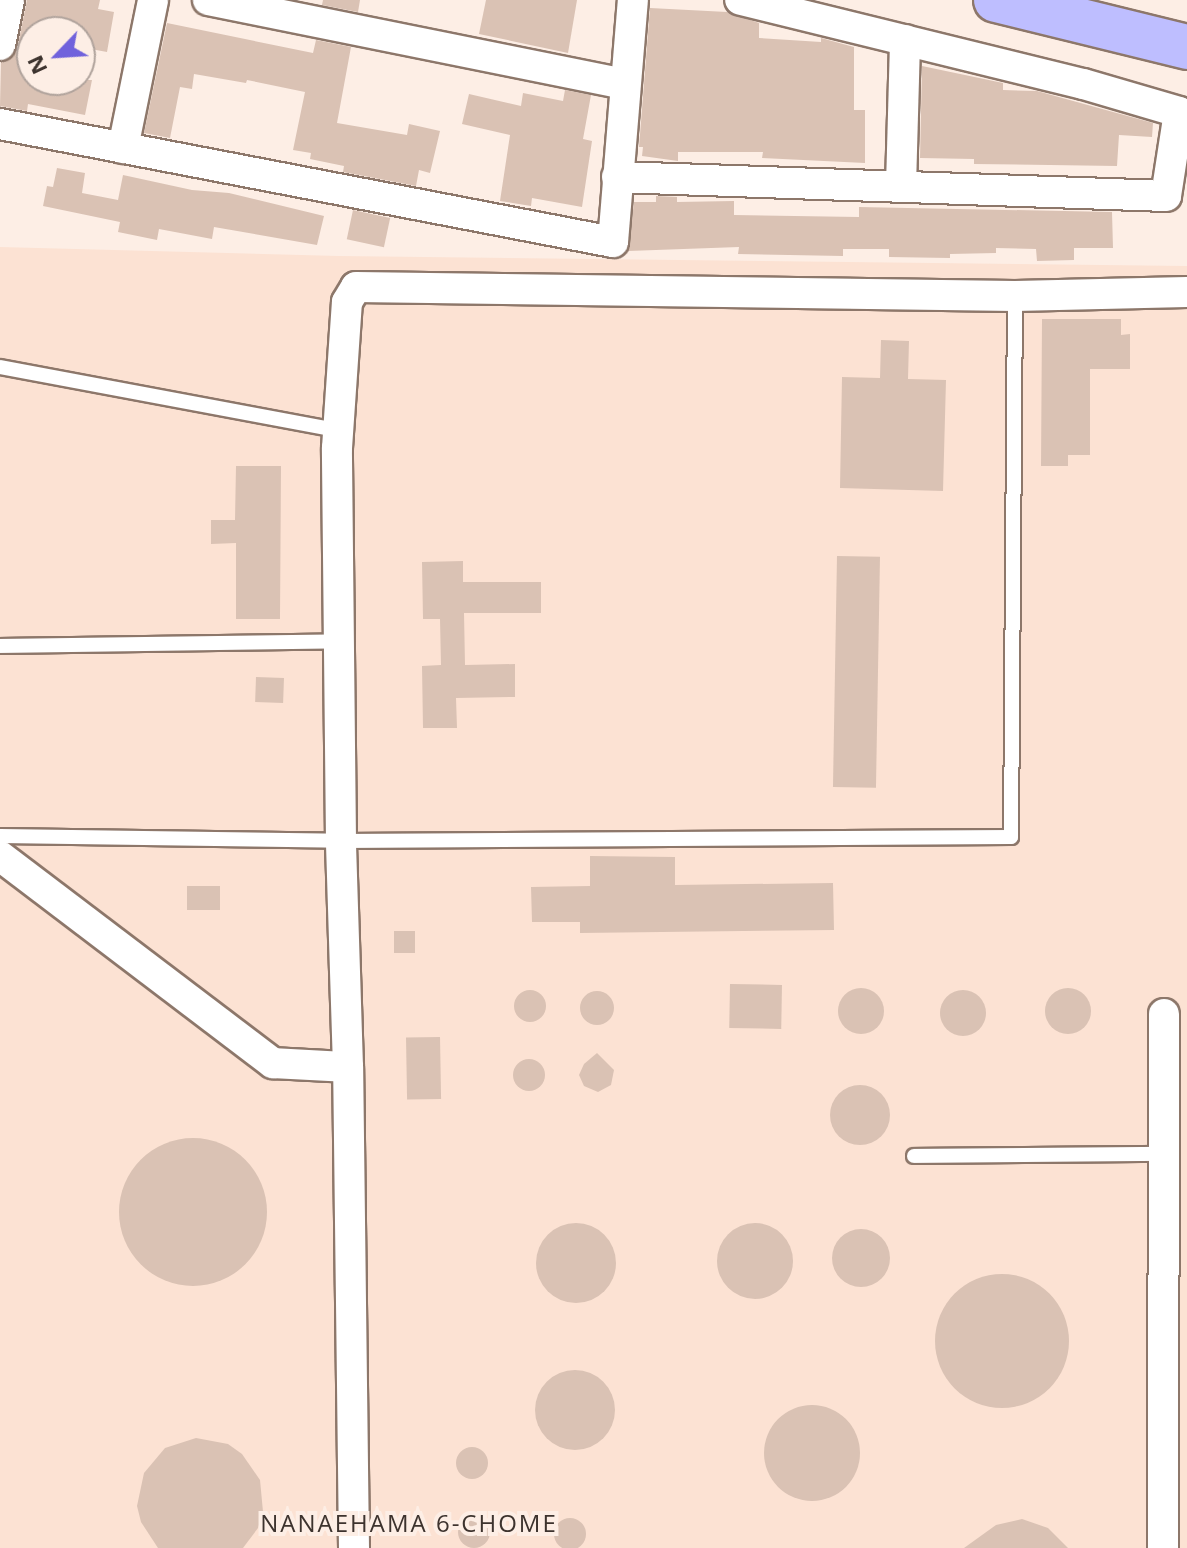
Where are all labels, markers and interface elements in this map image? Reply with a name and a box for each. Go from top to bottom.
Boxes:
north arrow [16,16,96,96]
text: N [19,51,53,80]
district label: NANAEHAMA 6-CHOME [260,1509,558,1537]

